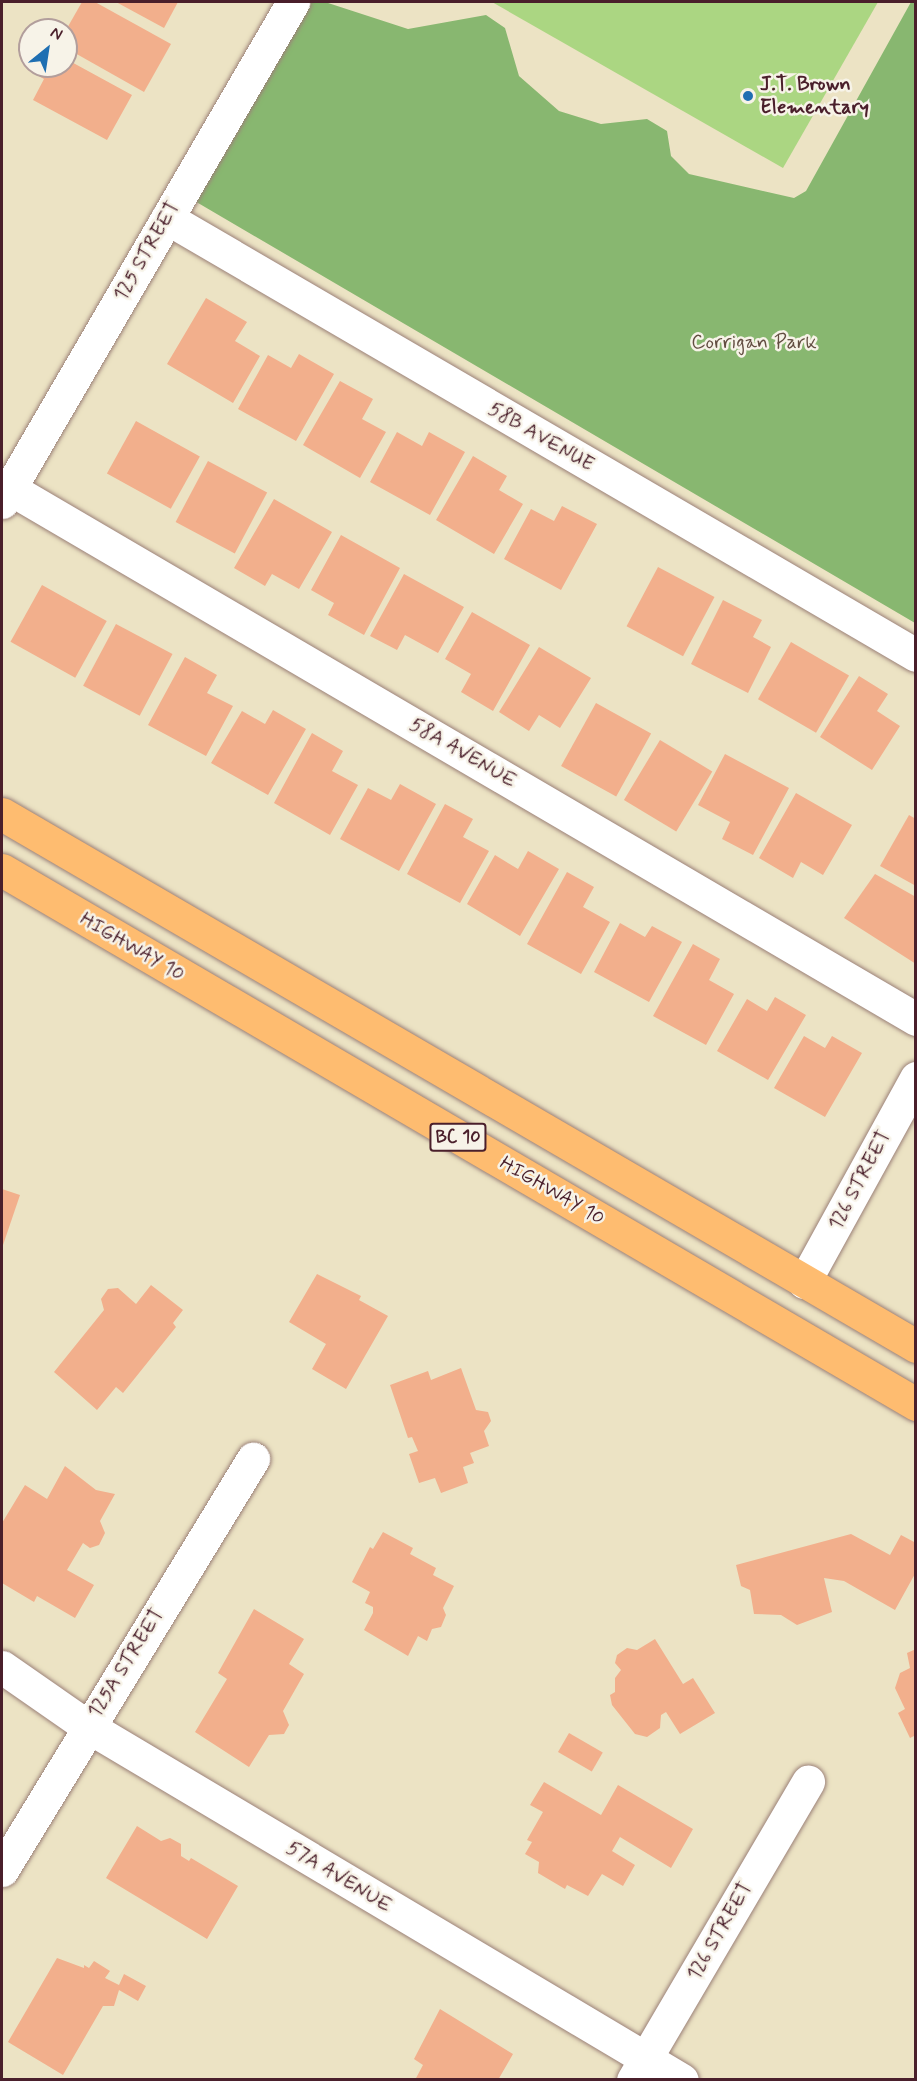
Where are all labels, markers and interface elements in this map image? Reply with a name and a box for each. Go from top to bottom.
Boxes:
north arrow [18,18,78,78]
text: N [46,22,66,45]
place label: J.T. Brown Elementary [760,72,869,119]
marker: J.T. Brown Elementary [741,89,755,103]
street label: 125 STREET [109,197,185,305]
park label: Corrigan Park [693,330,815,354]
street label: 58B AVENUE [484,397,598,477]
street label: 58A AVENUE [405,713,521,793]
street label: HIGHWAY 10 [75,907,189,987]
road number: BC 10 [428,1122,488,1152]
street label: 126 STREET [824,1126,896,1234]
street label: HIGHWAY 10 [495,1151,609,1231]
street label: 125A STREET [83,1604,169,1722]
street label: 57A AVENUE [282,1836,396,1918]
street label: 126 STREET [682,1877,758,1985]

